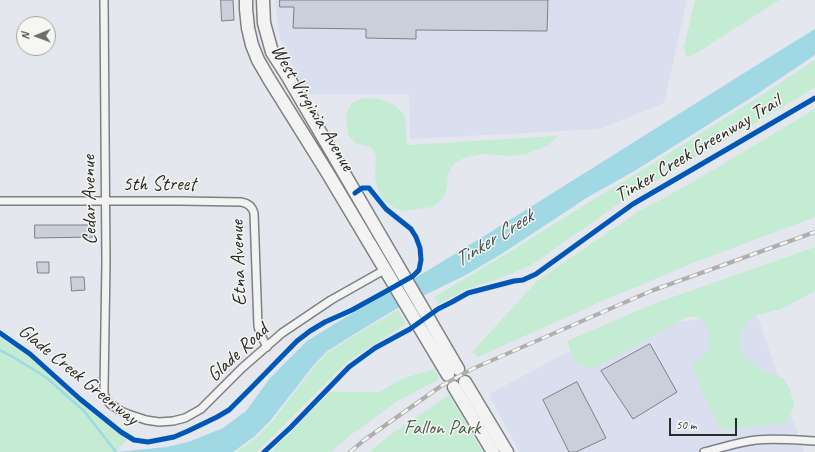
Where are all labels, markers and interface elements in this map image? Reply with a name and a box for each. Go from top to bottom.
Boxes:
north arrow [16,16,56,56]
text: N [18,33,32,40]
street label: West Virginia Avenue [265,40,359,176]
street label: Tinker Creek Greenway Trail [611,90,785,208]
street label: Cedar Avenue [77,155,103,245]
street label: 5th Street [122,173,196,197]
water label: Tinker Creek [450,205,538,273]
street label: Etna Avenue [226,220,252,306]
street label: Glade Creek Greenway [13,319,143,431]
street label: Glade Road [202,319,274,387]
scale bar [671,410,739,436]
park label: Fallon Park [404,417,480,441]
text: 50 m [676,417,696,433]

